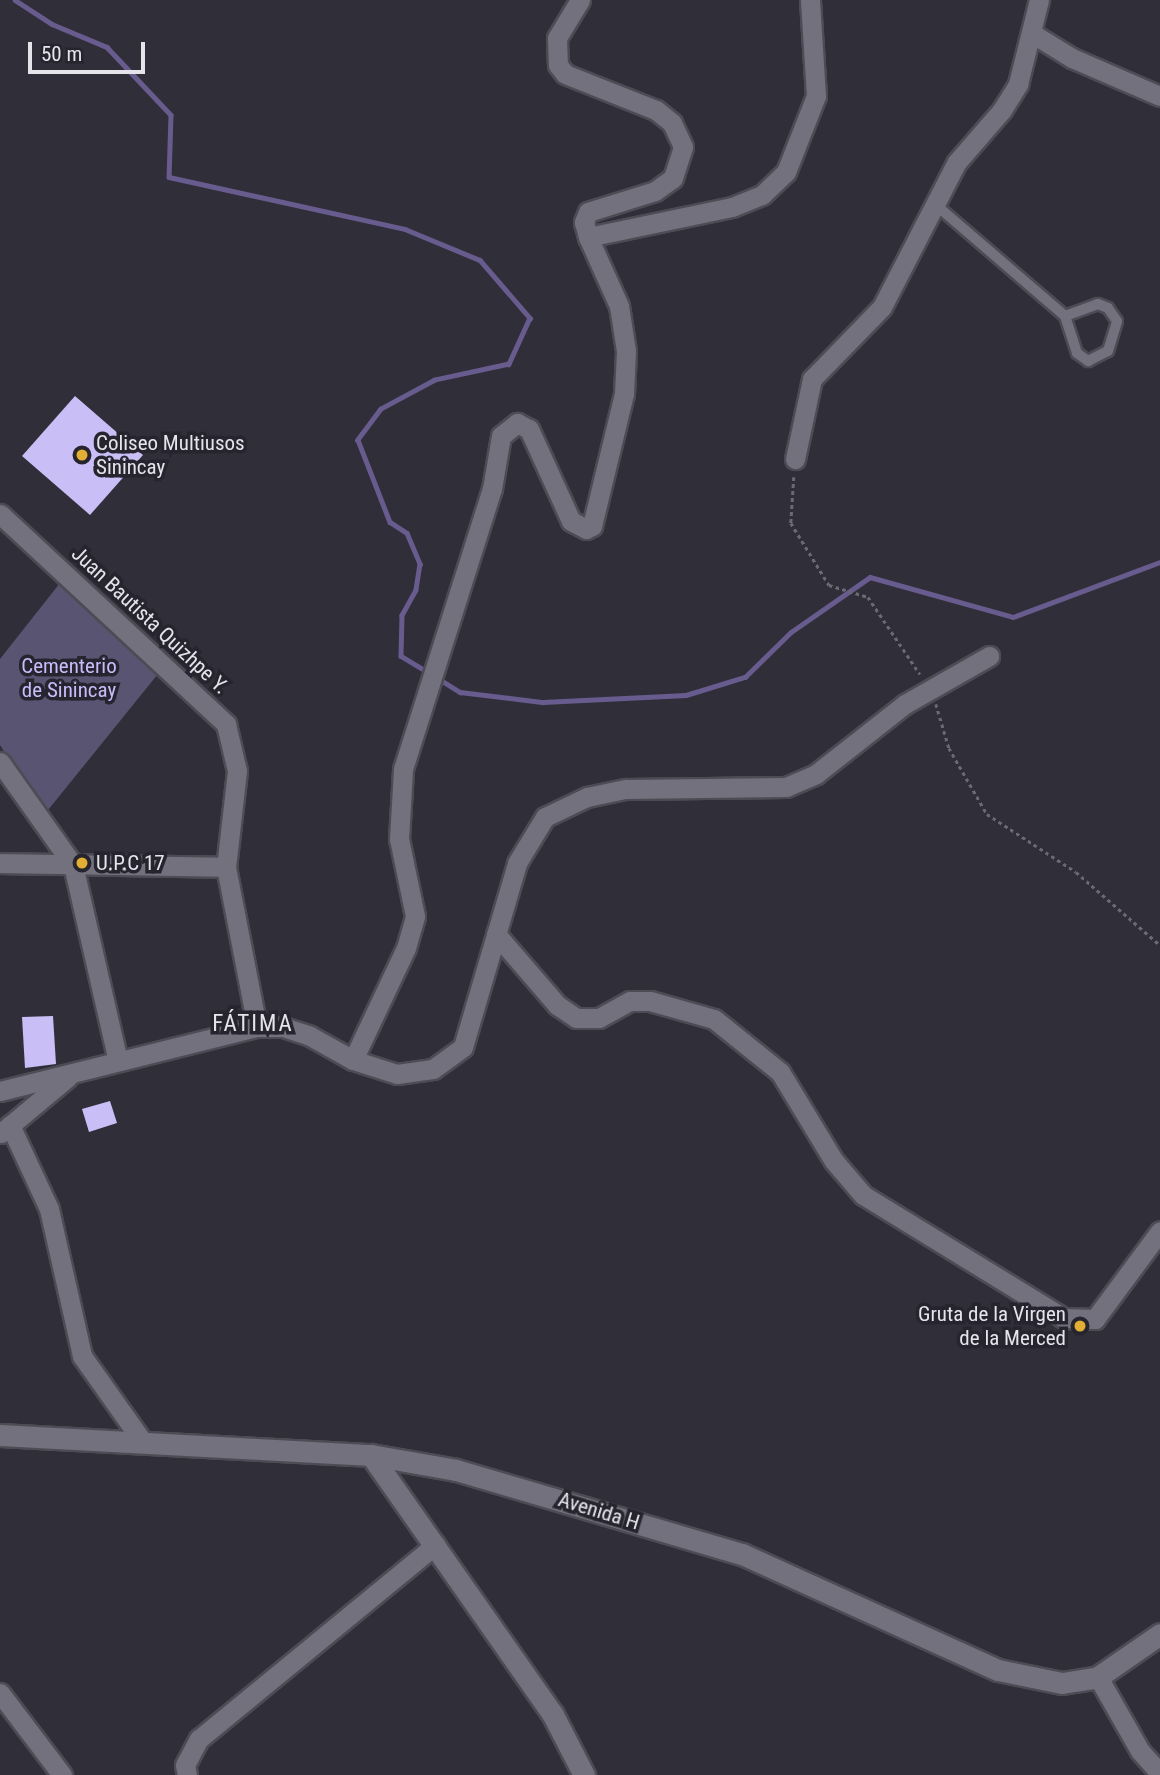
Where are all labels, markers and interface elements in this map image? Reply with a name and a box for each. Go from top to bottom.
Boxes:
scale bar [32,28,149,72]
text: 50 m [41,42,82,66]
place label: Coliseo Multiusos Sinincay [96,430,245,480]
marker: Coliseo Multiusos Sinincay [74,447,90,463]
street label: Juan Bautista Quizhpe Y. [66,541,234,699]
park label: Cementerio de Sinincay [21,653,117,703]
place label: U.P.C 17 [96,850,165,876]
marker: U.P.C 17 [74,855,90,871]
district label: FÁTIMA [213,1010,293,1038]
place label: Gruta de la Virgen de la Merced [918,1301,1066,1351]
marker: Gruta de la Virgen de la Merced [1072,1318,1088,1334]
street label: Avenida H [555,1487,643,1535]

